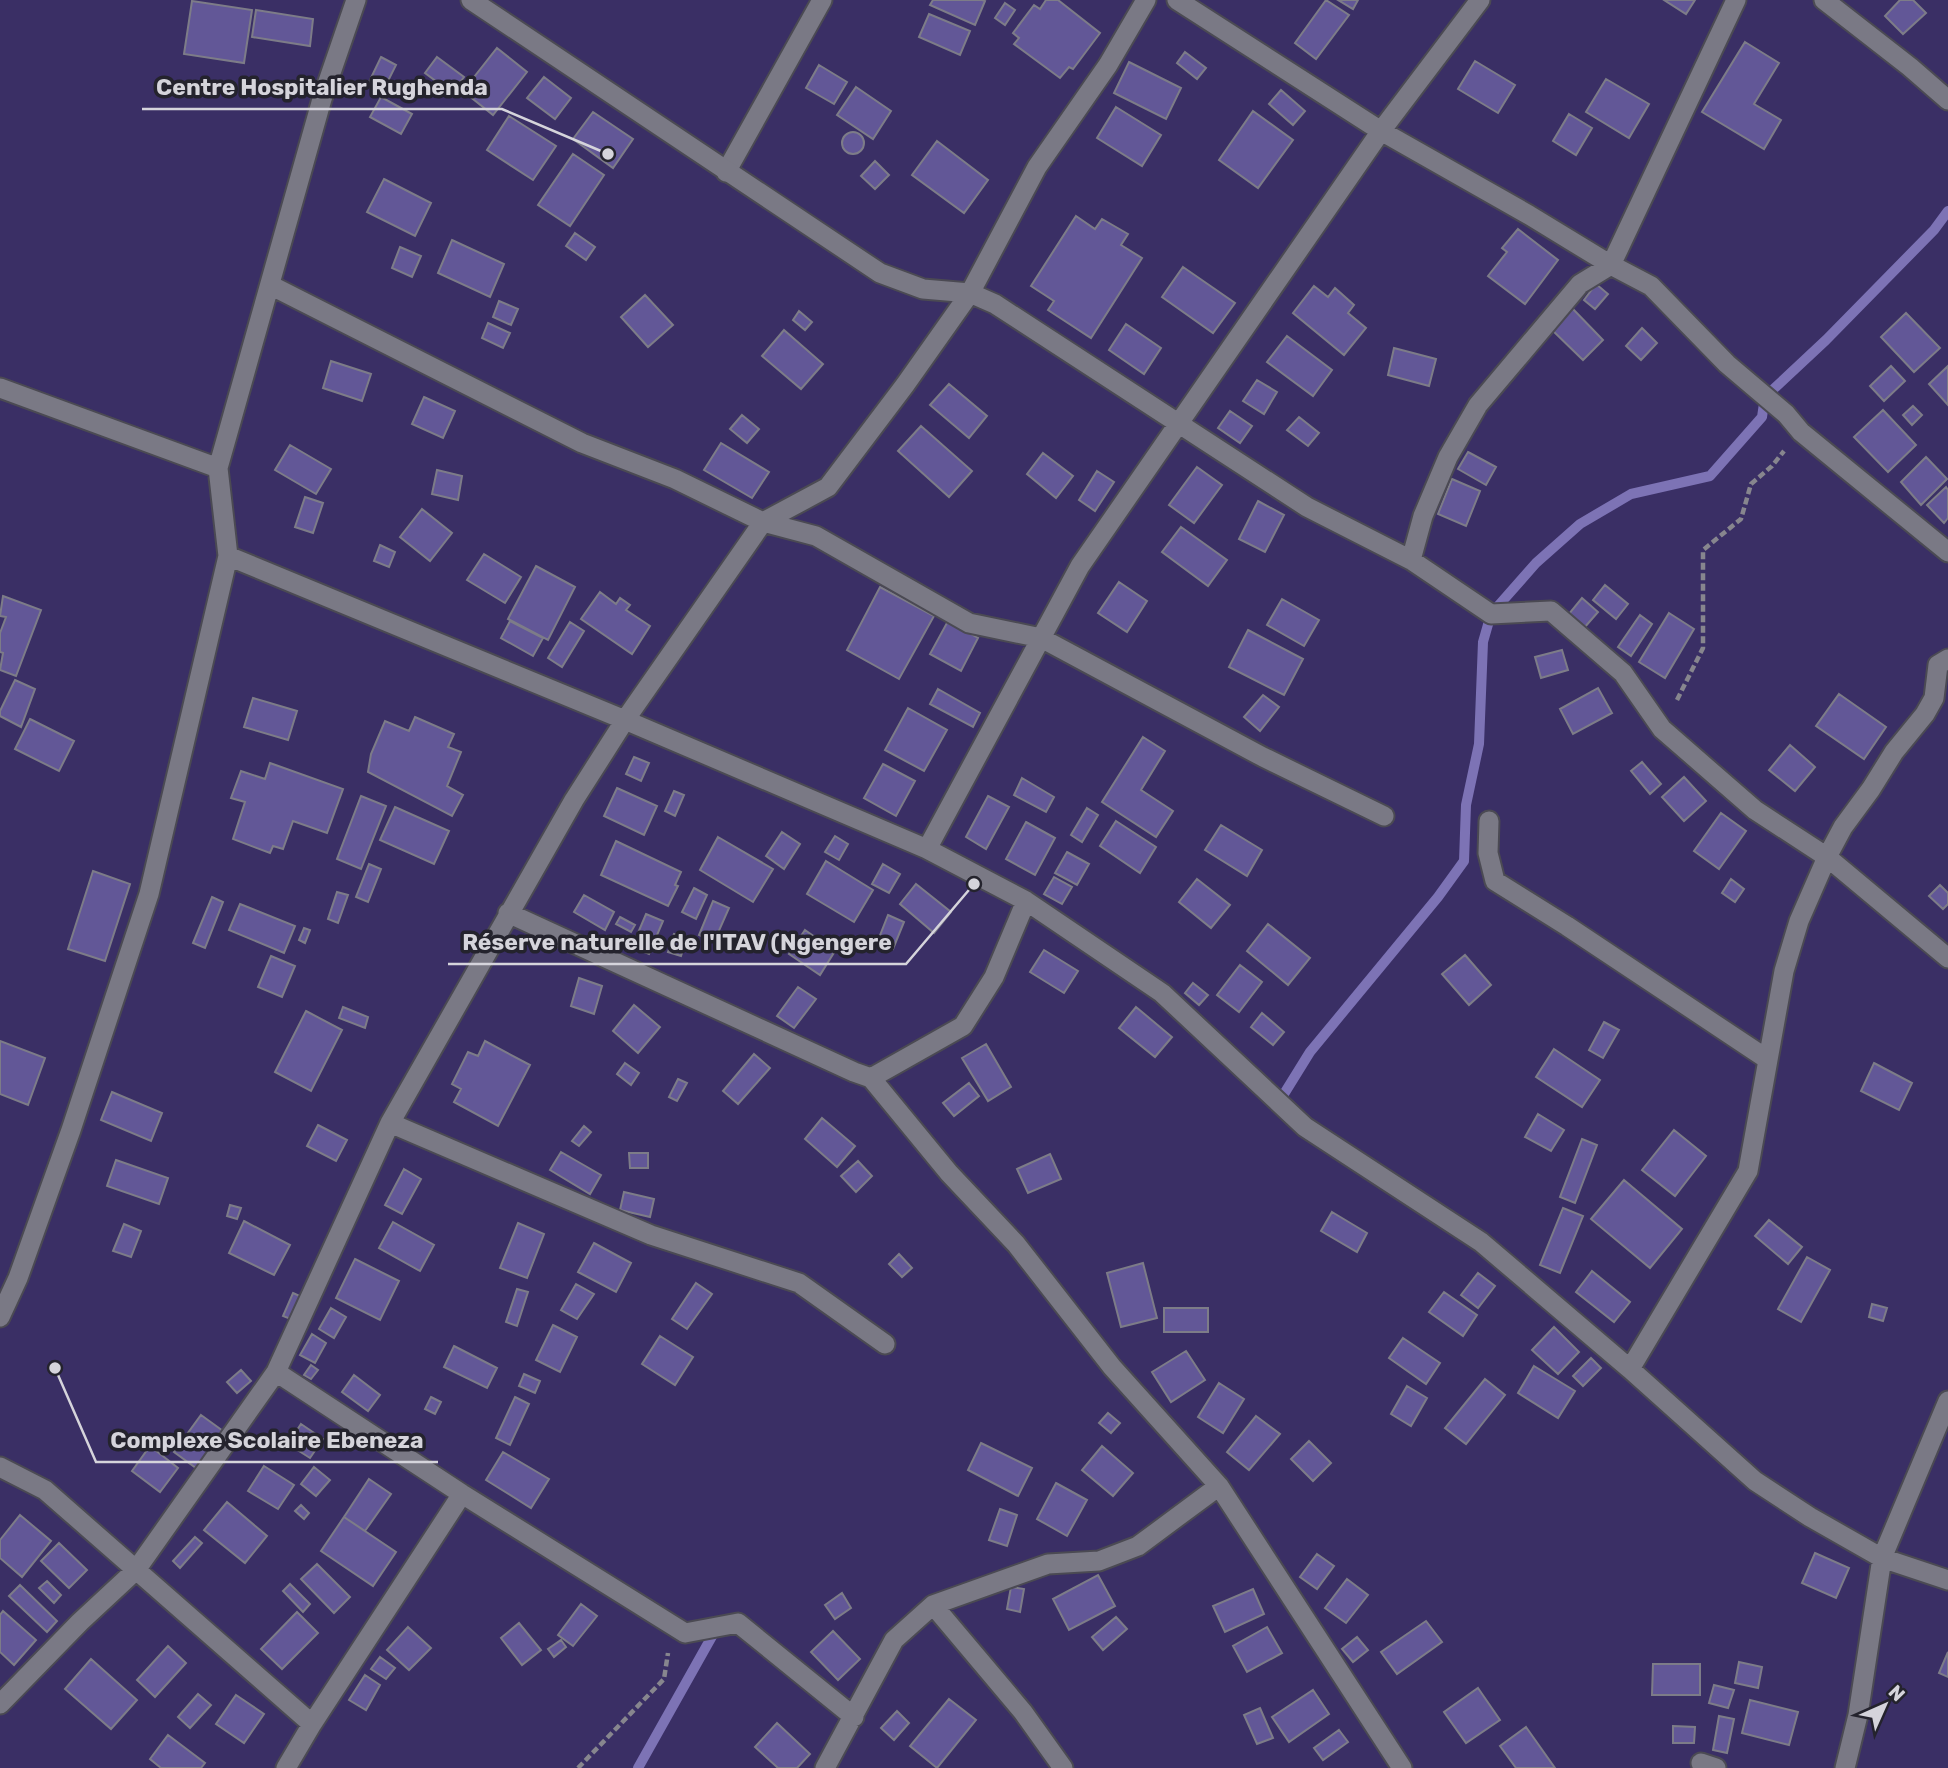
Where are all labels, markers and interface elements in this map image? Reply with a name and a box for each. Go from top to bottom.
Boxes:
callout: Centre Hospitalier Rughenda [142,65,502,109]
text: Centre Hospitalier Rughenda [156,73,488,101]
callout: Réserve naturelle de l'ITAV (Ngengere [448,920,906,964]
text: Réserve naturelle de l'ITAV (Ngengere [462,928,892,956]
callout: Complexe Scolaire Ebeneza [96,1418,438,1462]
text: Complexe Scolaire Ebeneza [110,1426,424,1454]
north arrow [1850,1670,1920,1740]
text: N [1884,1680,1910,1706]

